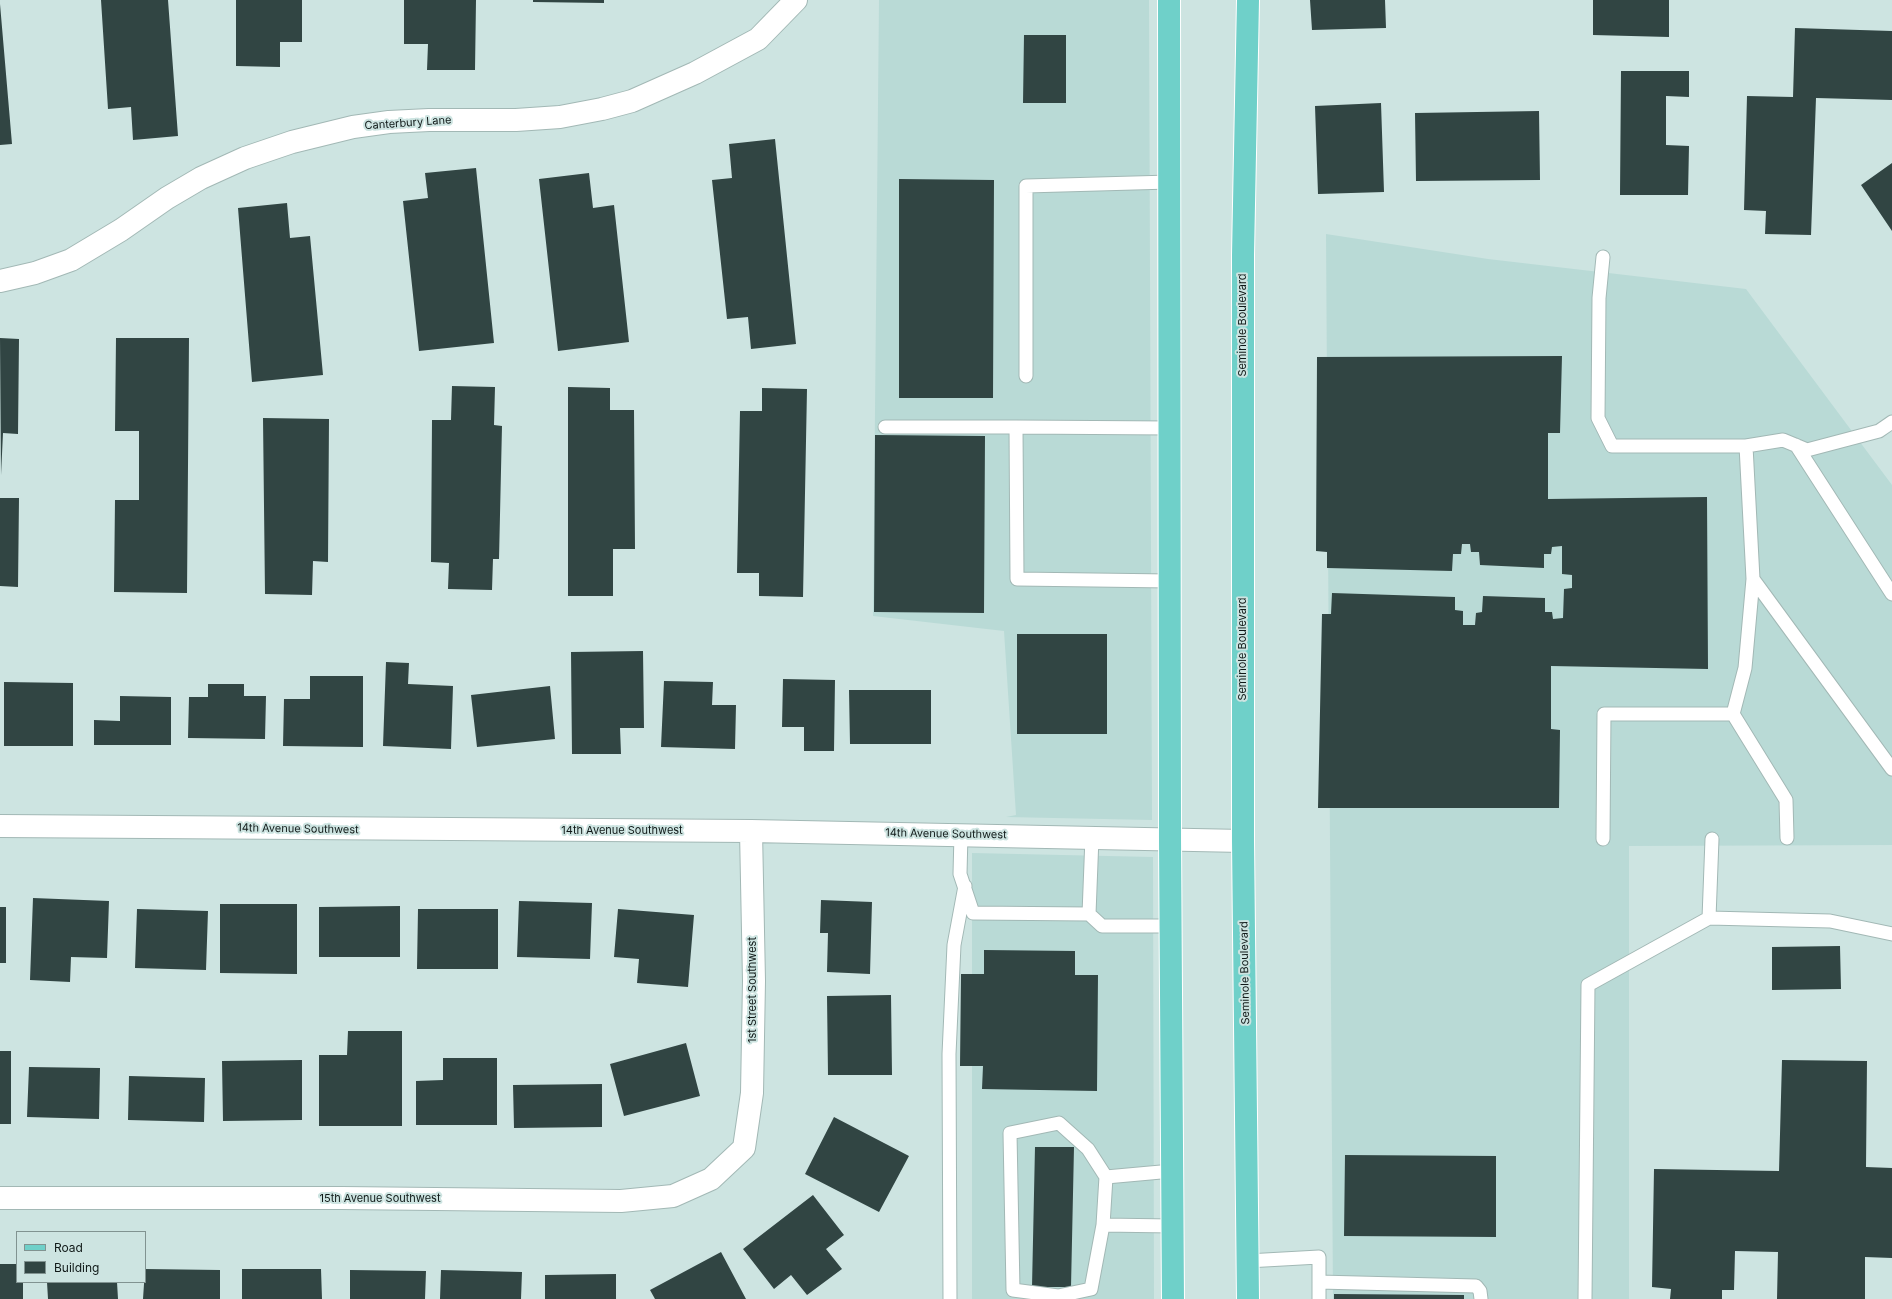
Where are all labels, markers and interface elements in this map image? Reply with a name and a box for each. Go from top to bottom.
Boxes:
street label: Canterbury Lane [364,113,452,133]
street label: Seminole Boulevard [1236,273,1250,377]
street label: Seminole Boulevard [1236,597,1250,701]
street label: 14th Avenue Southwest [237,821,359,837]
street label: 14th Avenue Southwest [561,824,683,838]
street label: 14th Avenue Southwest [885,826,1007,842]
street label: Seminole Boulevard [1238,921,1252,1025]
street label: 1st Street Southwest [746,937,760,1043]
street label: 15th Avenue Southwest [320,1192,440,1206]
legend [16,1231,146,1283]
text: Road [54,1240,83,1255]
text: Building [54,1260,99,1275]

